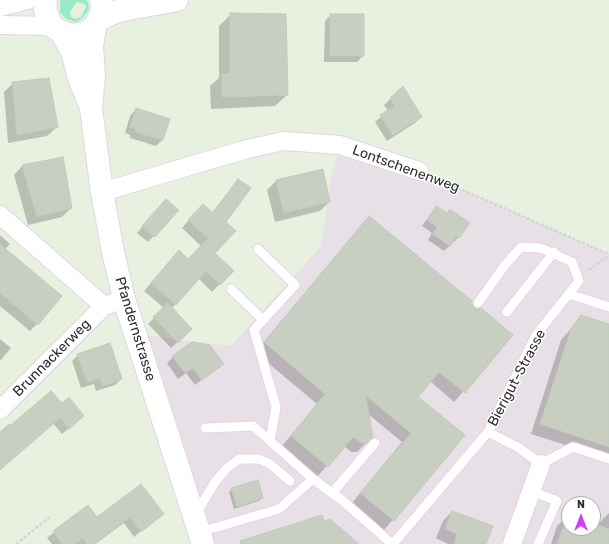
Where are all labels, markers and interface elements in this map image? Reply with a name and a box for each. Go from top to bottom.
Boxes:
street label: Lontschenenweg [350,142,462,196]
street label: Pfandernstrasse [111,275,159,383]
street label: Brunnackerweg [10,316,94,400]
street label: Bierigut-Strasse [484,327,550,429]
north arrow [561,496,601,536]
text: N [577,498,585,511]

